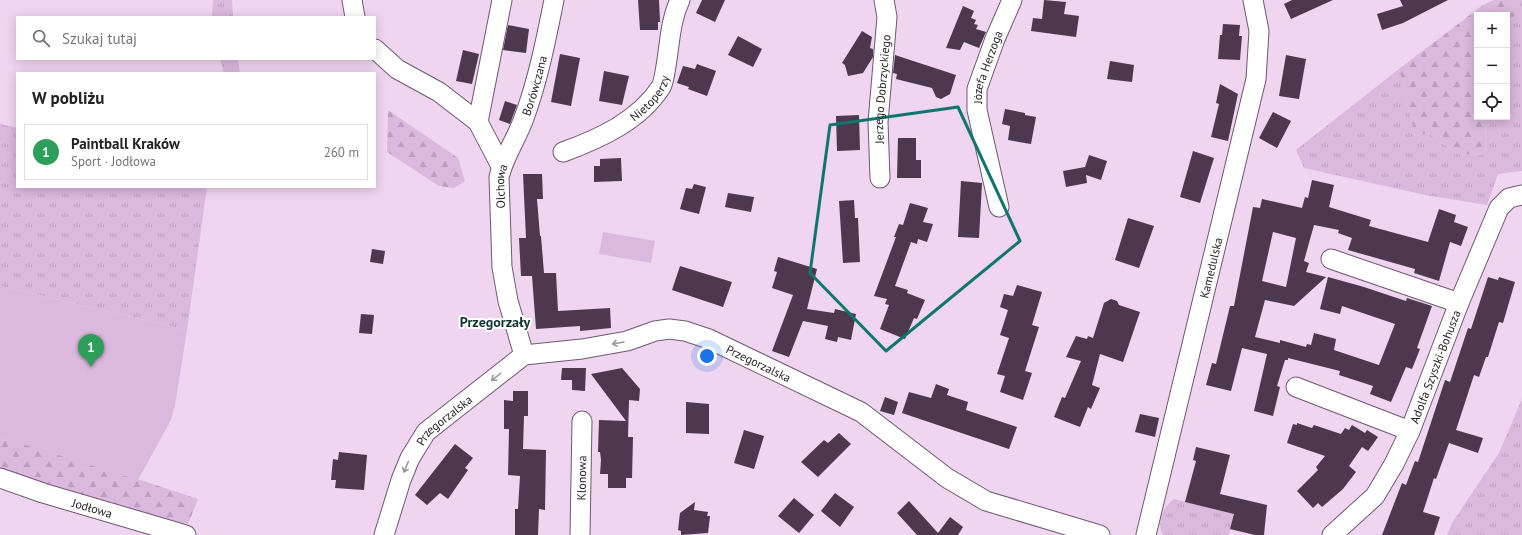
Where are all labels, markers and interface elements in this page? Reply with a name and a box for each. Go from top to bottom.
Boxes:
map controls [1474,12,1510,120]
button: + [1474,12,1510,48]
search box [16,16,376,60]
icon: search [30,27,52,49]
street label: Józefa Herzoga [970,28,1005,105]
text: Szukaj tutaj [62,29,137,48]
street label: Jerzego Dobrzyckiego [870,34,893,145]
button: − [1474,48,1510,84]
street label: Borówczana [518,54,549,118]
street label: Nietoperzy [627,74,672,124]
button: locate [1474,84,1510,120]
text: W pobliżu [32,87,104,109]
text: Paintball Kraków [71,134,180,153]
text: 1 [42,144,50,161]
text: 260 m [324,144,359,161]
text: Sport · Jodłowa [71,153,156,170]
street label: Olchowa [491,162,510,209]
street label: Kamedulska [1196,236,1225,300]
street label: Adolfa Szyszki-Bohusza [1406,308,1463,425]
district label: Przegorzały [460,313,530,331]
pin: 1 [78,334,104,367]
one-way arrow [612,339,625,347]
street label: Przegorzalska [724,341,794,385]
your location [697,346,717,366]
one-way arrow [491,373,502,381]
street label: Przegorzalska [412,391,475,448]
street label: Klonowa [573,455,589,501]
one-way arrow [402,461,409,473]
street label: Jodłowa [70,494,114,520]

